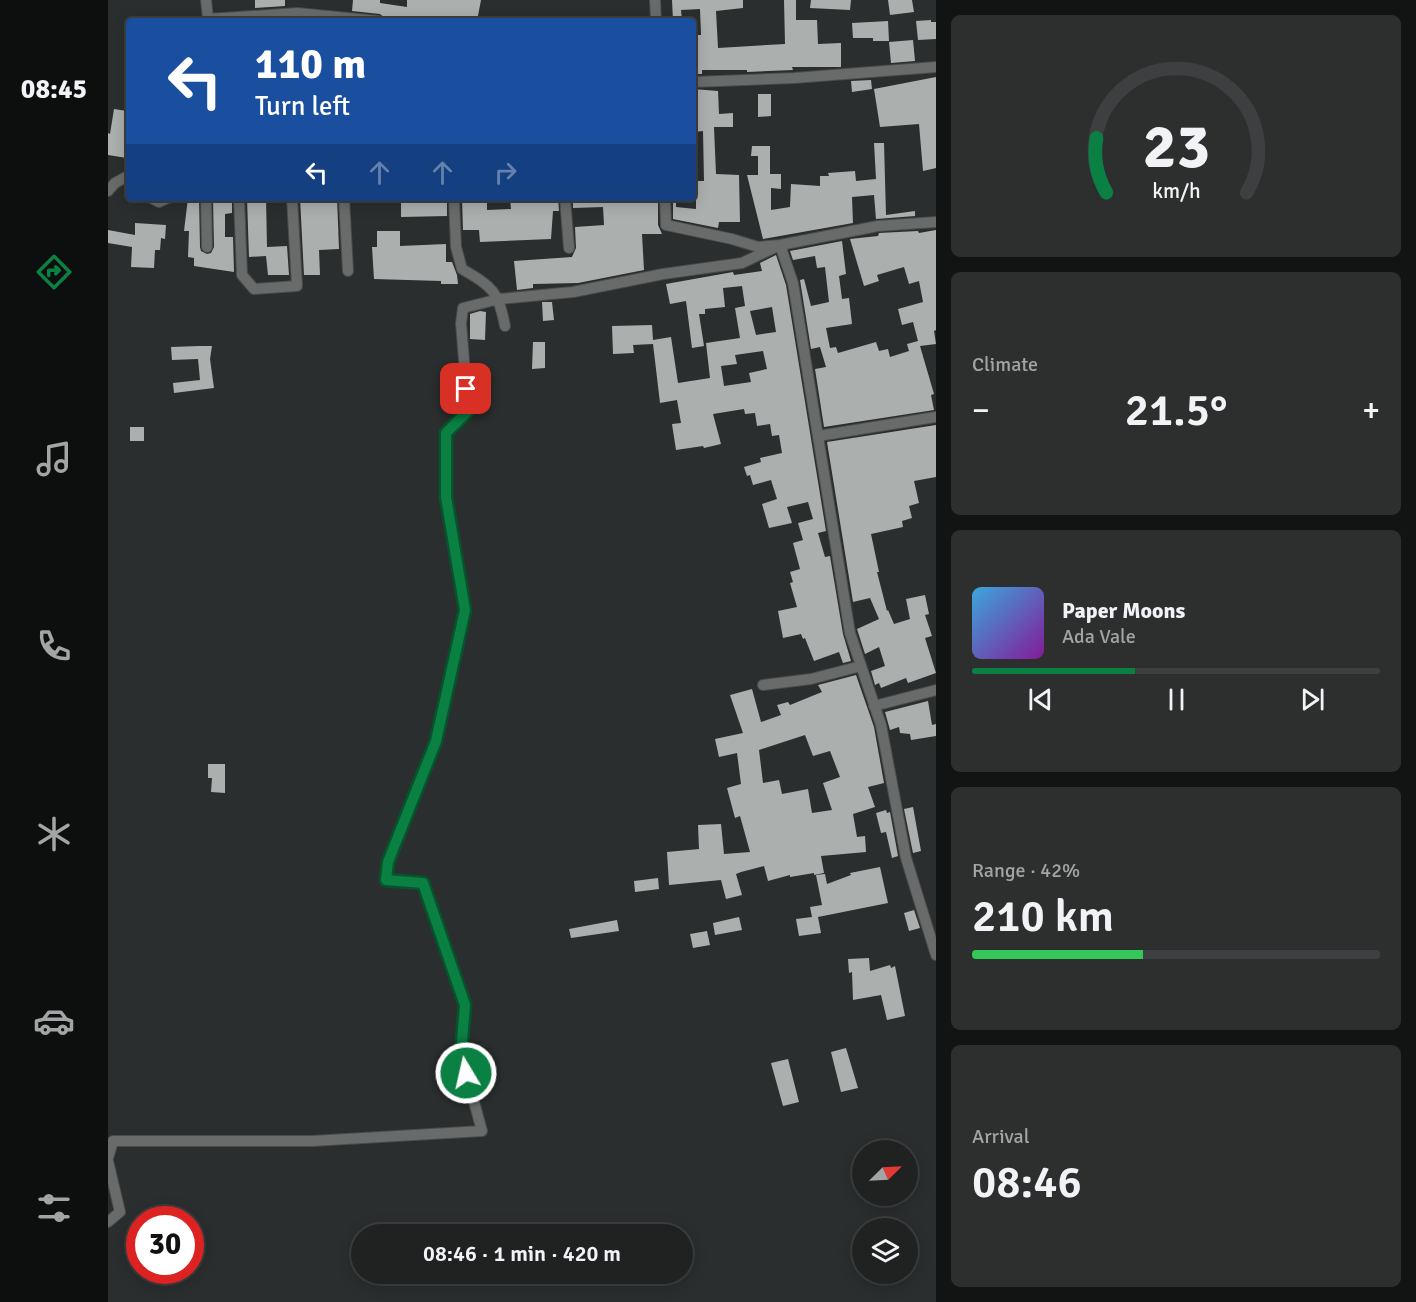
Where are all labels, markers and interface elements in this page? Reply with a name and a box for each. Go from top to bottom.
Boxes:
text: 110 m [255,39,366,90]
icon: left [156,42,234,120]
text: 08:45 [21,73,87,106]
text: Turn left [255,90,350,123]
text: 23 [1142,108,1210,185]
icon: left [300,156,333,189]
icon: ahead [363,156,396,189]
icon: ahead [426,156,459,189]
icon: right [489,156,522,189]
text: km/h [1152,179,1200,205]
icon: directions [33,251,75,293]
text: Climate [972,352,1038,377]
pin [440,363,491,414]
icon: arrive [449,372,482,405]
text: 21.5° [1125,383,1227,438]
text: − [972,390,990,431]
text: + [1362,390,1380,431]
icon: music [33,438,75,480]
text: Paper Moons [1062,597,1185,624]
text: Ada Vale [1062,624,1136,649]
icon: phone [33,625,75,667]
icon: previous [1024,683,1057,716]
icon: pause [1160,683,1193,716]
icon: next [1296,683,1329,716]
icon: climate [33,813,75,855]
text: Range · 42% [972,858,1080,883]
text: 210 km [972,889,1114,944]
icon: car [33,1000,75,1042]
position arrow [434,1041,498,1105]
text: Arrival [972,1124,1030,1149]
north arrow [852,1140,918,1206]
map controls [852,1140,918,1284]
text: 08:46 [972,1155,1082,1210]
icon: filters [33,1187,75,1229]
speed limit sign: 30 [126,1206,204,1284]
button: layers [852,1218,918,1284]
text: 08:46 · 1 min · 420 m [423,1240,621,1267]

